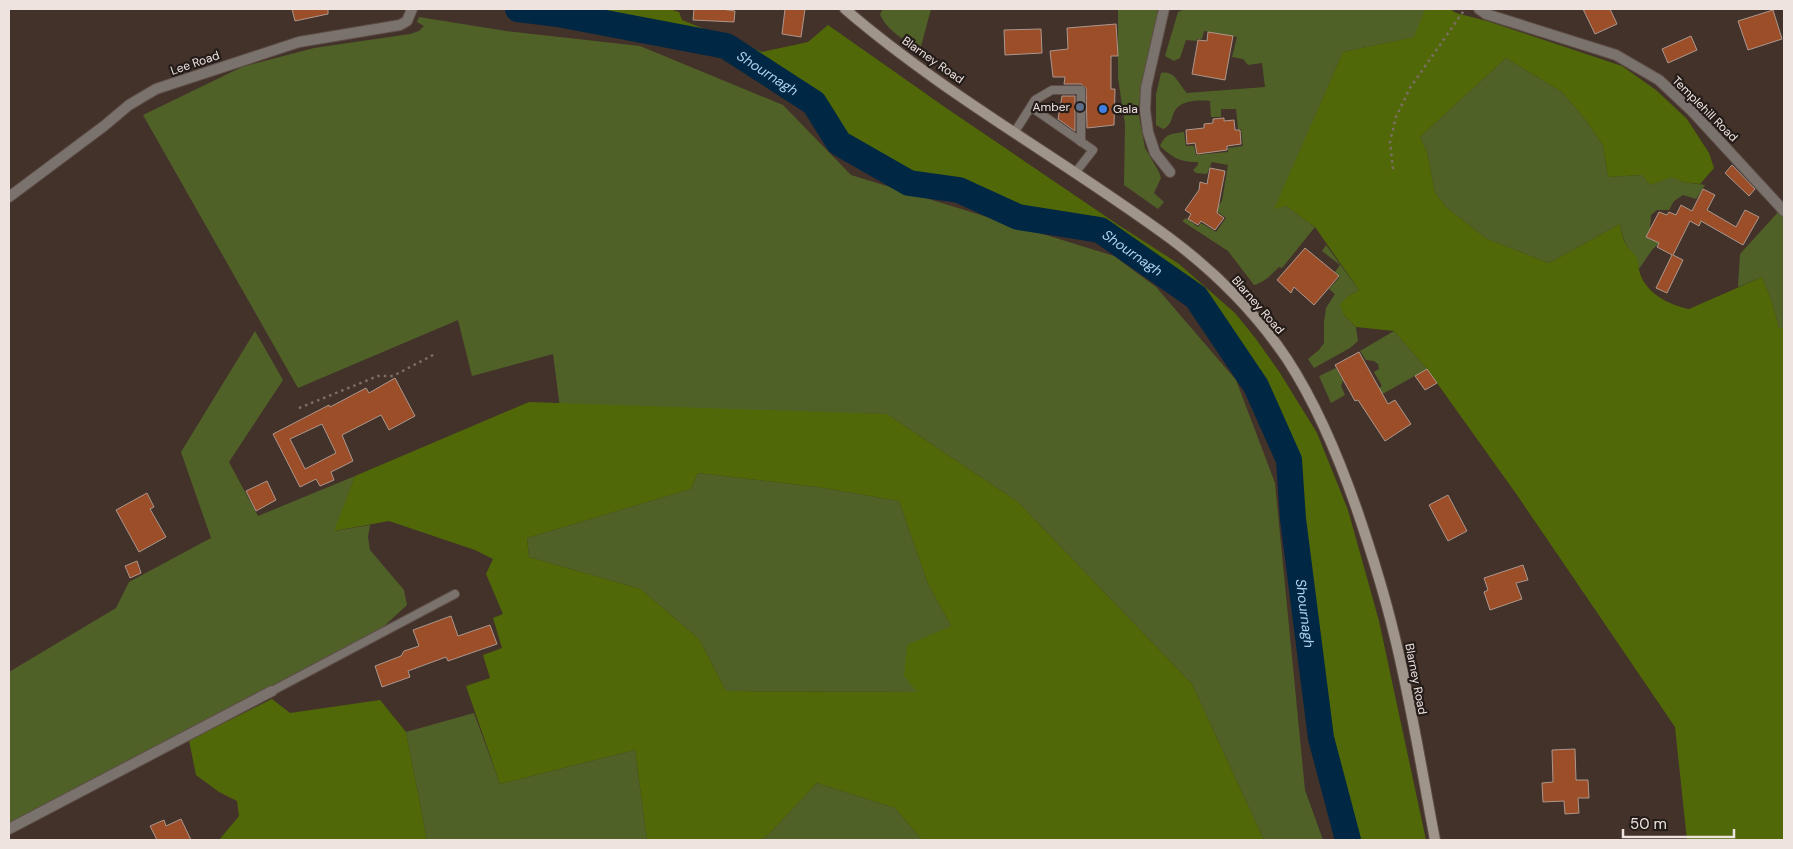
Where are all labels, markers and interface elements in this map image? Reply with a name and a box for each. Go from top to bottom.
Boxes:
street label: Blarney Road [899,33,967,87]
street label: Lee Road [168,47,222,79]
water label: Shournagh [734,47,802,99]
street label: Templehill Road [1669,73,1741,145]
place label: Amber [1033,99,1071,115]
marker: Amber [1074,101,1086,113]
place label: Gala [1113,101,1138,117]
marker: Gala [1097,103,1109,115]
water label: Shournagh [1099,225,1166,280]
street label: Blarney Road [1228,273,1288,337]
water label: Shournagh [1292,578,1318,649]
street label: Blarney Road [1401,642,1431,716]
scale bar [1623,806,1734,838]
text: 50 m [1630,814,1667,834]

